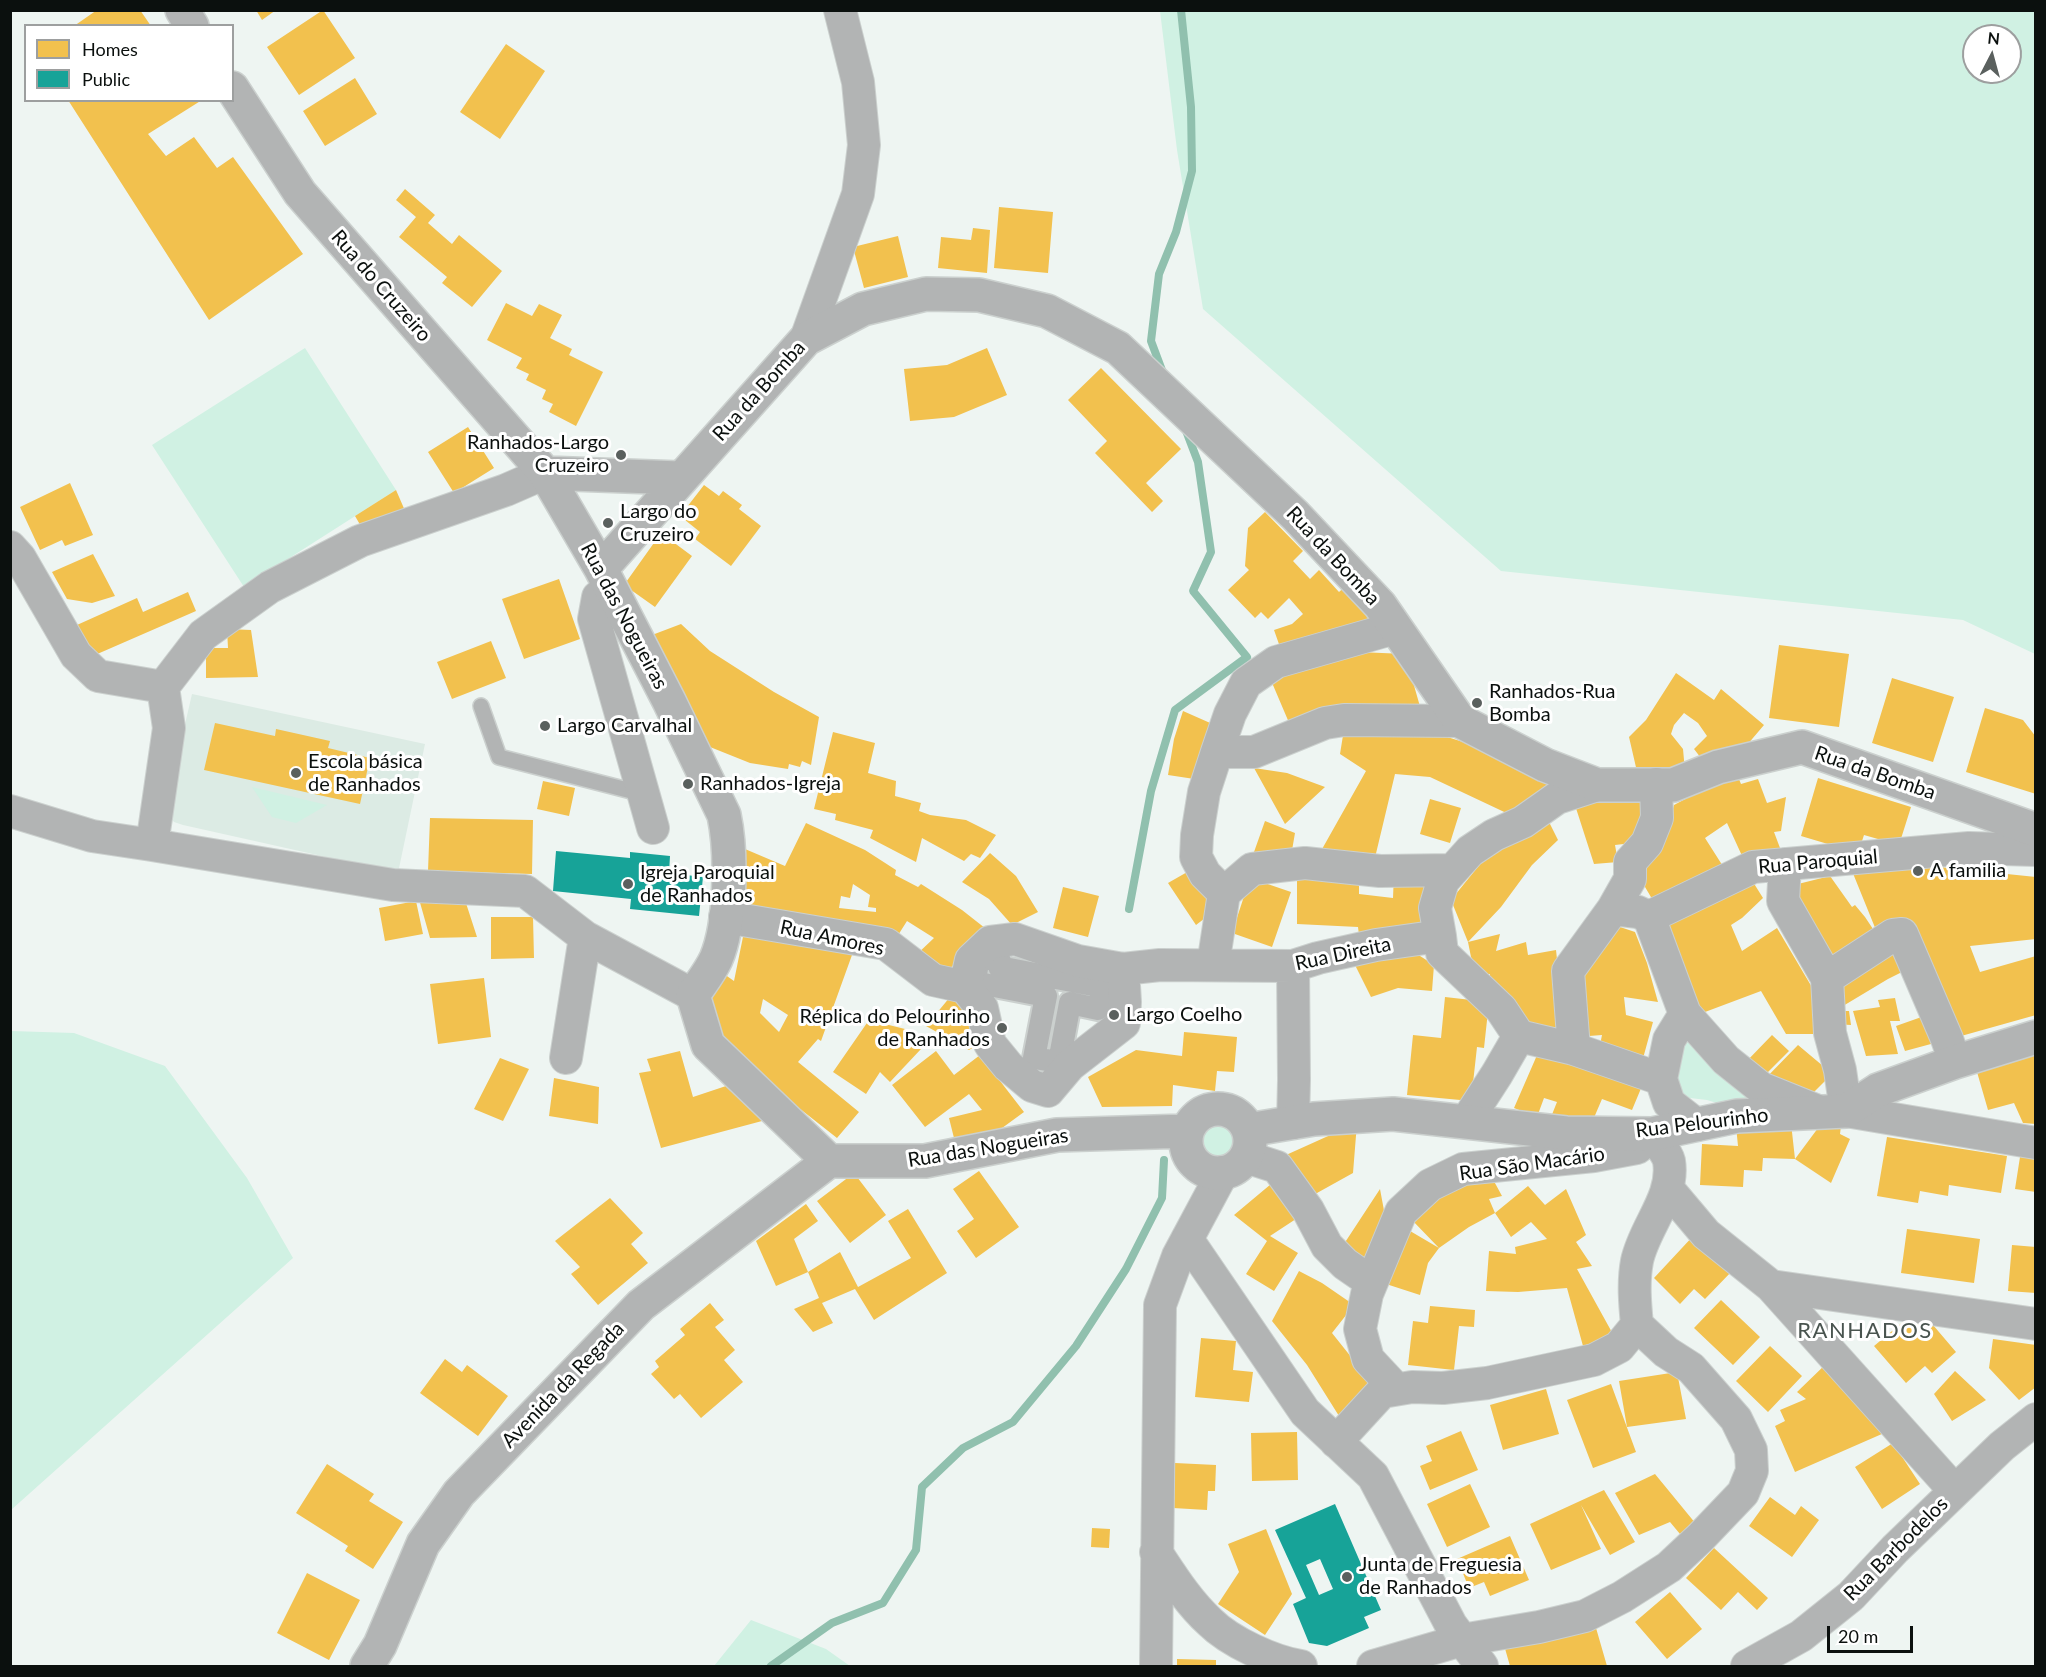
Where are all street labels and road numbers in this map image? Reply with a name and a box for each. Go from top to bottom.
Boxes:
street label: Rua do Cruzeiro [326,225,436,347]
street label: Rua da Bomba [708,336,810,446]
street label: Rua da Bomba [1281,502,1385,610]
street label: Rua das Nogueiras [575,539,673,693]
street label: Rua da Bomba [1811,741,1939,805]
street label: Rua Paroquial [1757,845,1879,879]
street label: Rua Amores [778,915,886,961]
street label: Rua Direita [1293,932,1393,976]
street label: Rua Pelourinho [1634,1103,1770,1143]
street label: Rua das Nogueiras [906,1123,1070,1173]
street label: Rua São Macário [1458,1142,1606,1186]
street label: Avenida da Regada [497,1317,629,1453]
street label: Rua Barbodelos [1839,1492,1953,1606]

